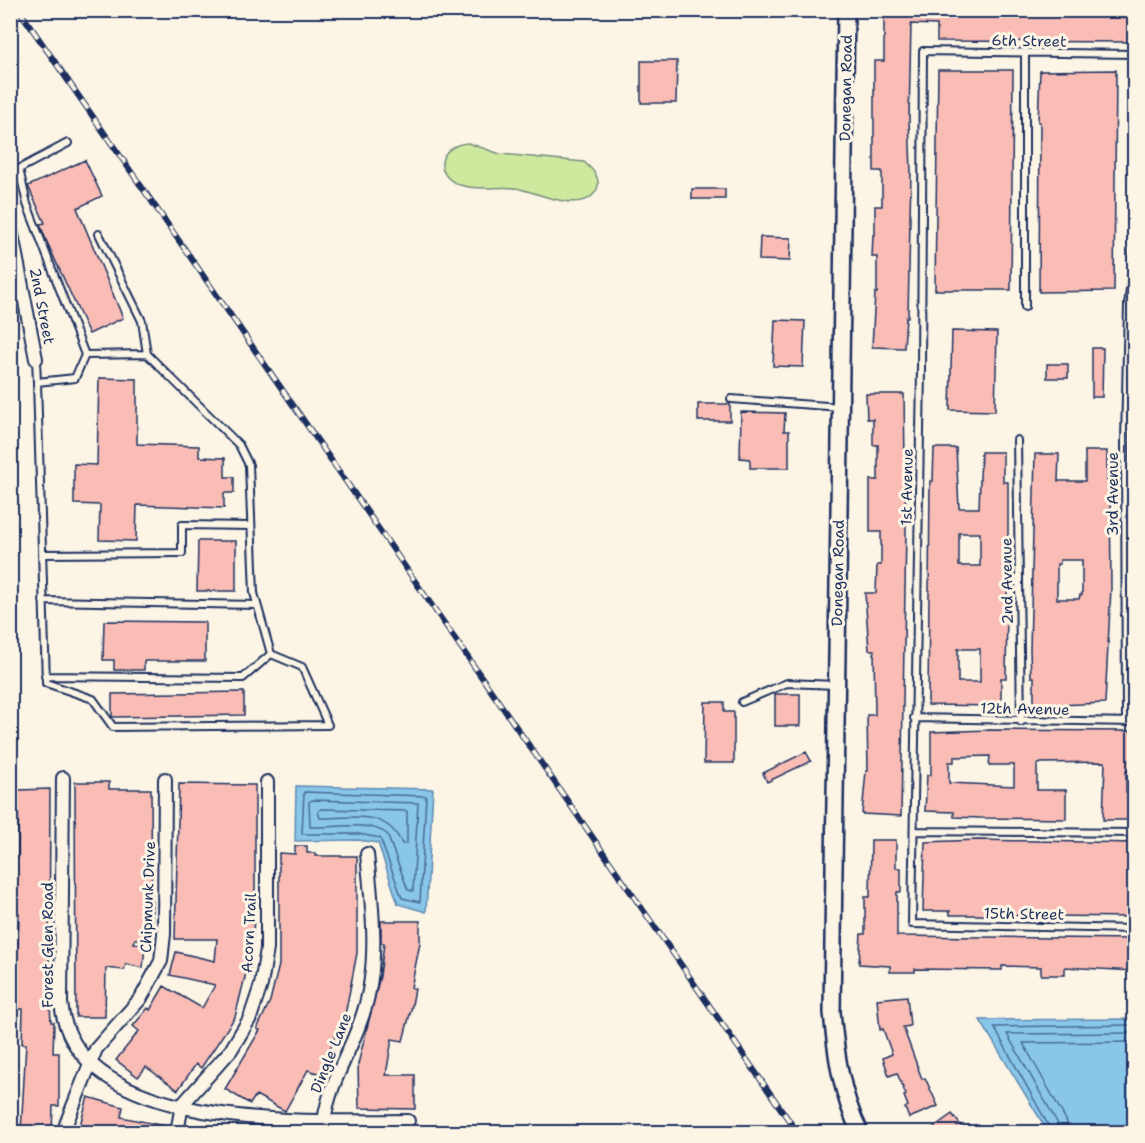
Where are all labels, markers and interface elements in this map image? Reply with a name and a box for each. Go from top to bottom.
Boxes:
street label: 6th Street [991,30,1067,52]
street label: Donegan Road [835,34,857,142]
street label: 2nd Street [25,266,59,346]
street label: 1st Avenue [896,448,918,526]
street label: 3rd Avenue [1103,452,1123,536]
street label: Donegan Road [827,519,849,627]
street label: 2nd Avenue [996,538,1018,624]
street label: 12th Avenue [980,698,1070,720]
street label: Chipmunk Drive [136,841,160,953]
street label: Forest Glen Road [38,881,58,1008]
street label: Acorn Trail [237,892,261,973]
street label: 15th Street [984,903,1064,925]
street label: Dingle Lane [306,1010,356,1096]

